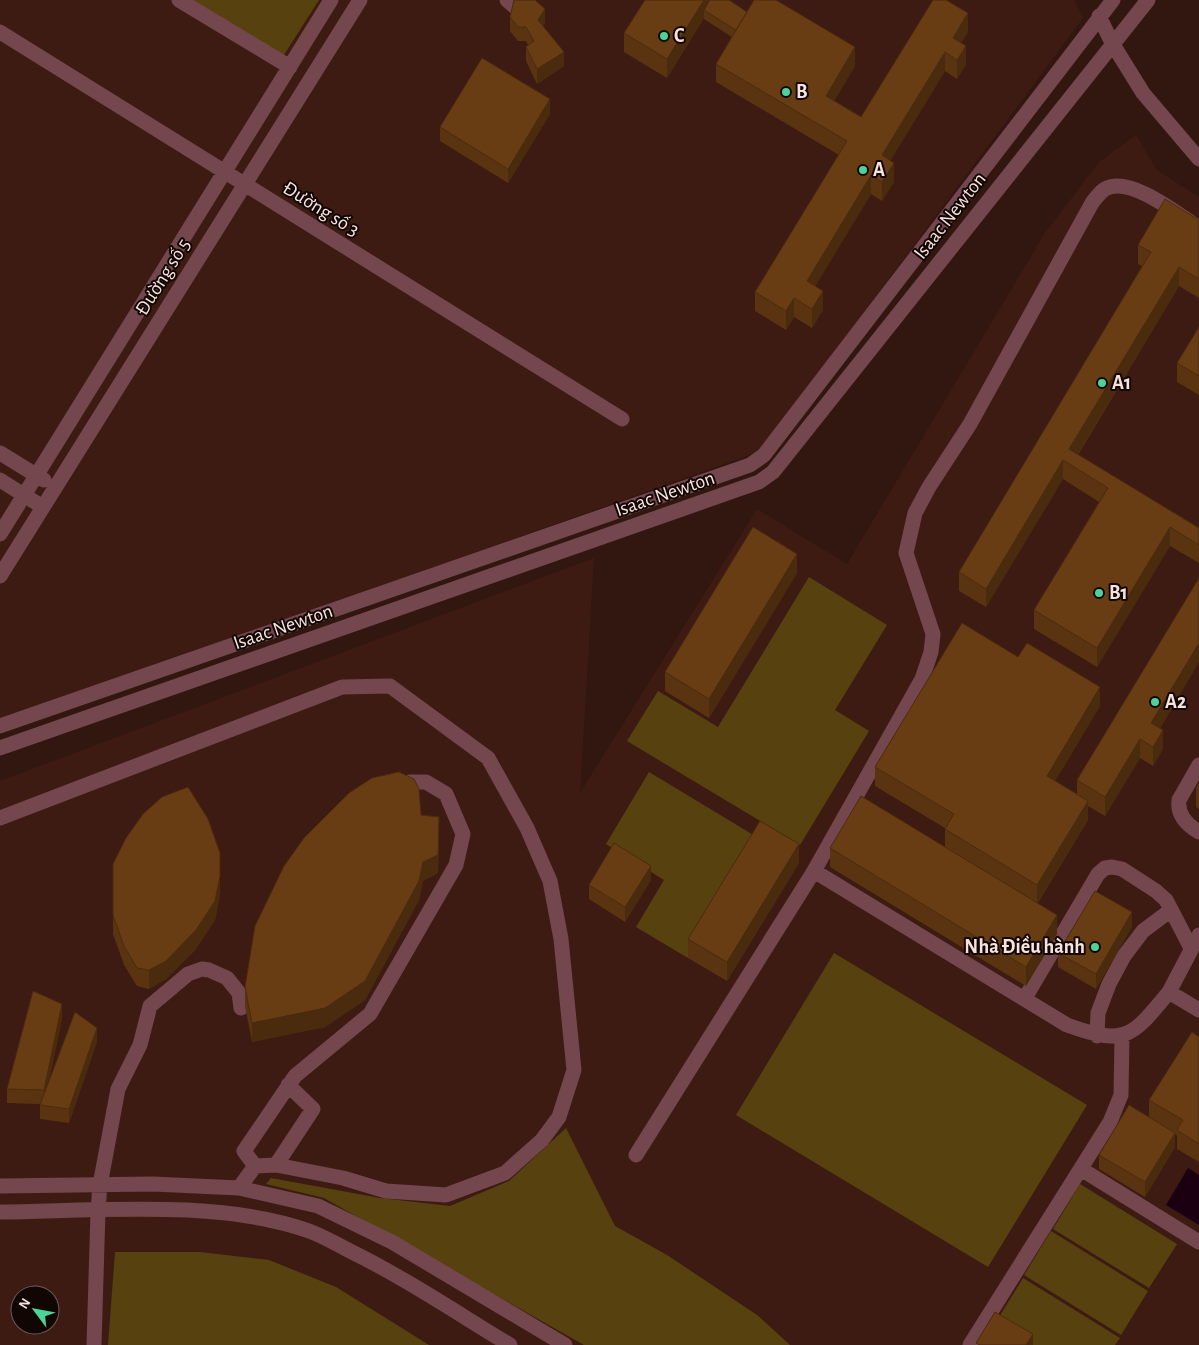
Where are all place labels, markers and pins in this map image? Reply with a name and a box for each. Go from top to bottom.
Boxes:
place label: C [674,26,685,46]
marker: C [658,30,670,42]
place label: B [796,82,808,102]
marker: B [780,86,792,98]
place label: A [873,160,885,180]
marker: A [857,164,869,176]
place label: A1 [1112,373,1131,393]
marker: A1 [1096,377,1108,389]
place label: B1 [1109,583,1128,603]
marker: B1 [1093,587,1105,599]
place label: A2 [1165,692,1186,712]
marker: A2 [1149,696,1161,708]
place label: Nhà Điều hành [964,935,1085,957]
marker: Nhà Điều hành [1089,941,1101,953]

